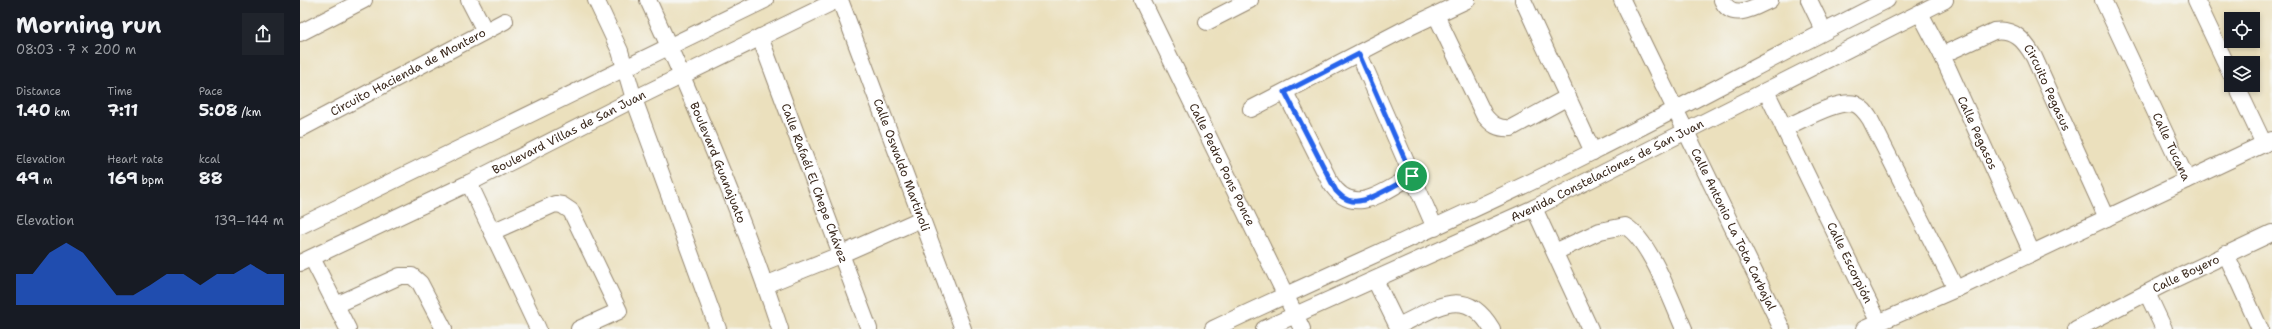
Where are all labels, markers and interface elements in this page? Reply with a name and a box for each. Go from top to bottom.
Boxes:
text: Morning run [16,11,161,40]
map controls [2224,12,2260,92]
button: locate [2224,12,2260,48]
button: share [242,13,284,55]
street label: Circuito Hacienda de Montero [327,25,489,120]
text: 08:03 · 7 × 200 m [16,41,136,58]
street label: Circuito Pegasus [2020,41,2074,134]
button: layers [2224,56,2260,92]
text: Distance [16,84,61,99]
text: Time [107,84,133,99]
text: Pace [199,84,223,99]
street label: Boulevard Villas de San Juan [489,86,648,178]
street label: Calle Pegasos [1954,93,2001,172]
street label: Calle Oswaldo Martinoli [870,96,934,234]
text: 1.40 [16,99,51,121]
text: 7:11 [107,99,138,121]
text: 5:08 [199,99,238,121]
street label: Boulevard Guanajuato [686,100,750,225]
street label: Calle Rafaél El Chepe Chávez [777,101,852,265]
street label: Calle Pedro Pons Ponce [1185,101,1259,229]
text: km [51,105,70,120]
text: /km [238,105,261,120]
street label: Calle Tucana [2149,110,2195,184]
street label: Avenida Constelaciones de San Juan [1508,115,1706,225]
street label: Calle Antonio La Tota Carbajal [1687,146,1780,313]
text: Elevation [16,152,65,167]
text: Heart rate [107,152,163,167]
text: kcal [199,152,220,167]
pin [1395,159,1429,193]
icon: arrive [1401,165,1423,187]
text: 49 [16,167,39,189]
text: 169 [107,167,138,189]
text: 88 [199,167,223,189]
text: m [39,173,53,188]
text: bpm [138,173,164,188]
text: Elevation [16,212,74,229]
text: 139–144 m [214,212,284,229]
street label: Calle Escorpión [1823,219,1876,306]
street label: Calle Boyero [2150,251,2222,297]

